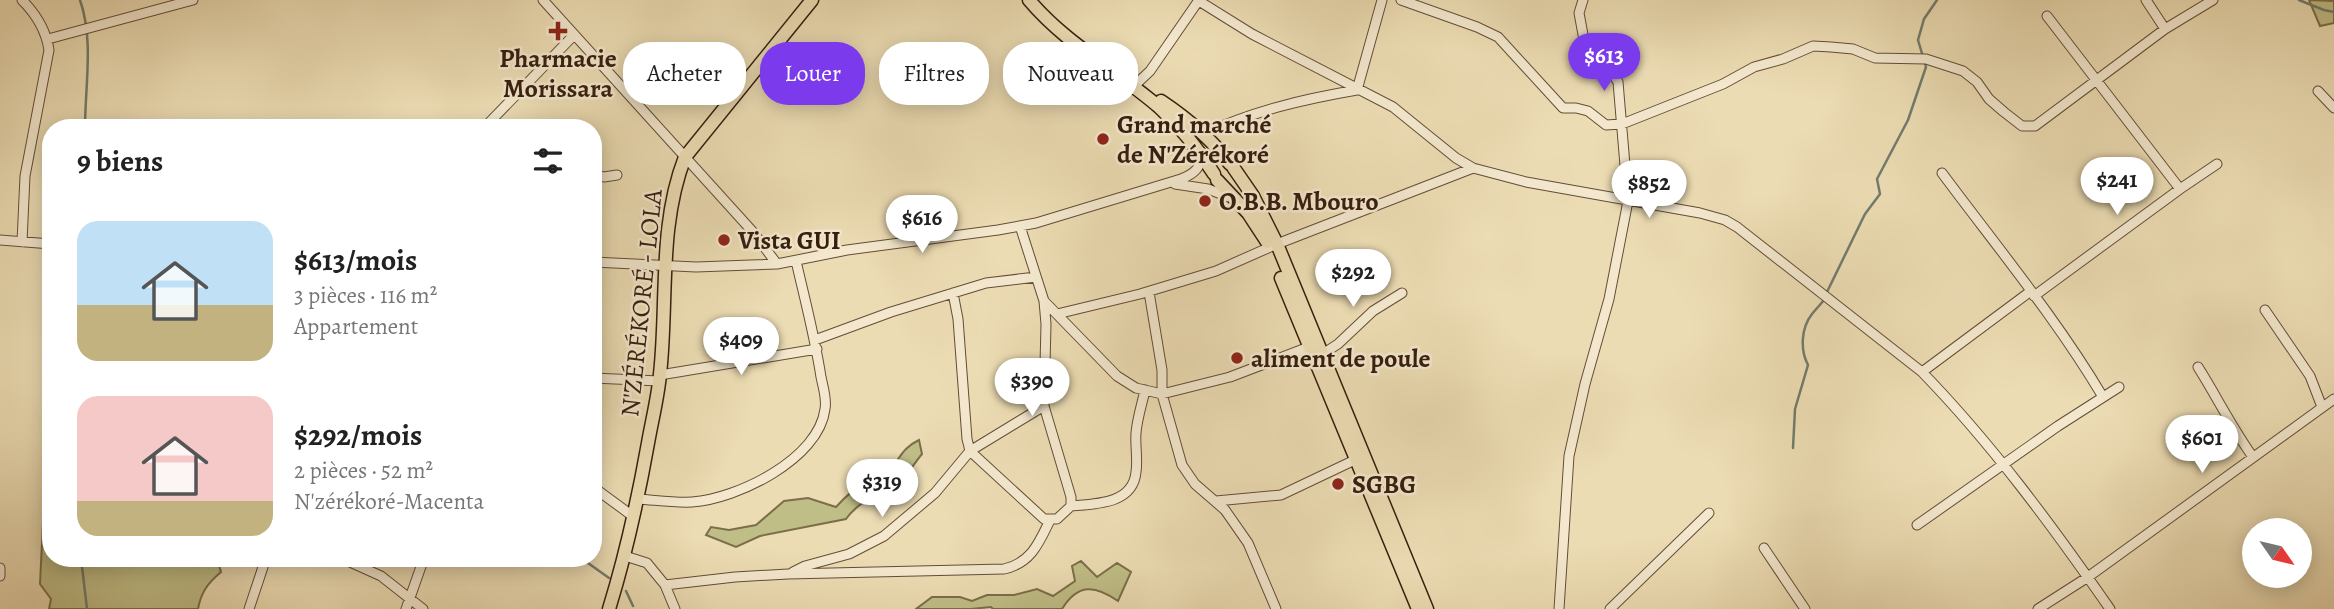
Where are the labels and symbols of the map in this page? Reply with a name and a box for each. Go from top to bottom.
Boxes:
marker: Pharmacie Morissara [550,23,566,39]
pin: $613 [1563,34,1645,93]
place label: Pharmacie Morissara [499,41,617,106]
place label: Grand marché de N'Zérékoré [1117,107,1272,172]
marker: Grand marché de N'Zérékoré [1095,131,1111,147]
pin: $241 [2076,158,2158,217]
pin: $852 [1608,160,1690,220]
place label: O.B.B. Mbouro [1219,184,1379,219]
street label: N'ZÉRÉKORÉ - LOLA [612,186,671,419]
marker: O.B.B. Mbouro [1197,193,1213,209]
pin: $616 [881,196,963,255]
place label: Vista GUI [737,223,840,258]
marker: Vista GUI [716,232,732,248]
pin: $292 [1312,250,1394,309]
pin: $409 [700,318,782,377]
place label: aliment de poule [1251,341,1430,376]
marker: aliment de poule [1229,350,1245,366]
pin: $390 [991,358,1073,418]
pin: $601 [2161,416,2243,475]
pin: $319 [841,460,923,519]
place label: SGBG [1352,467,1416,502]
marker: SGBG [1330,476,1346,492]
north arrow [2242,518,2312,588]

